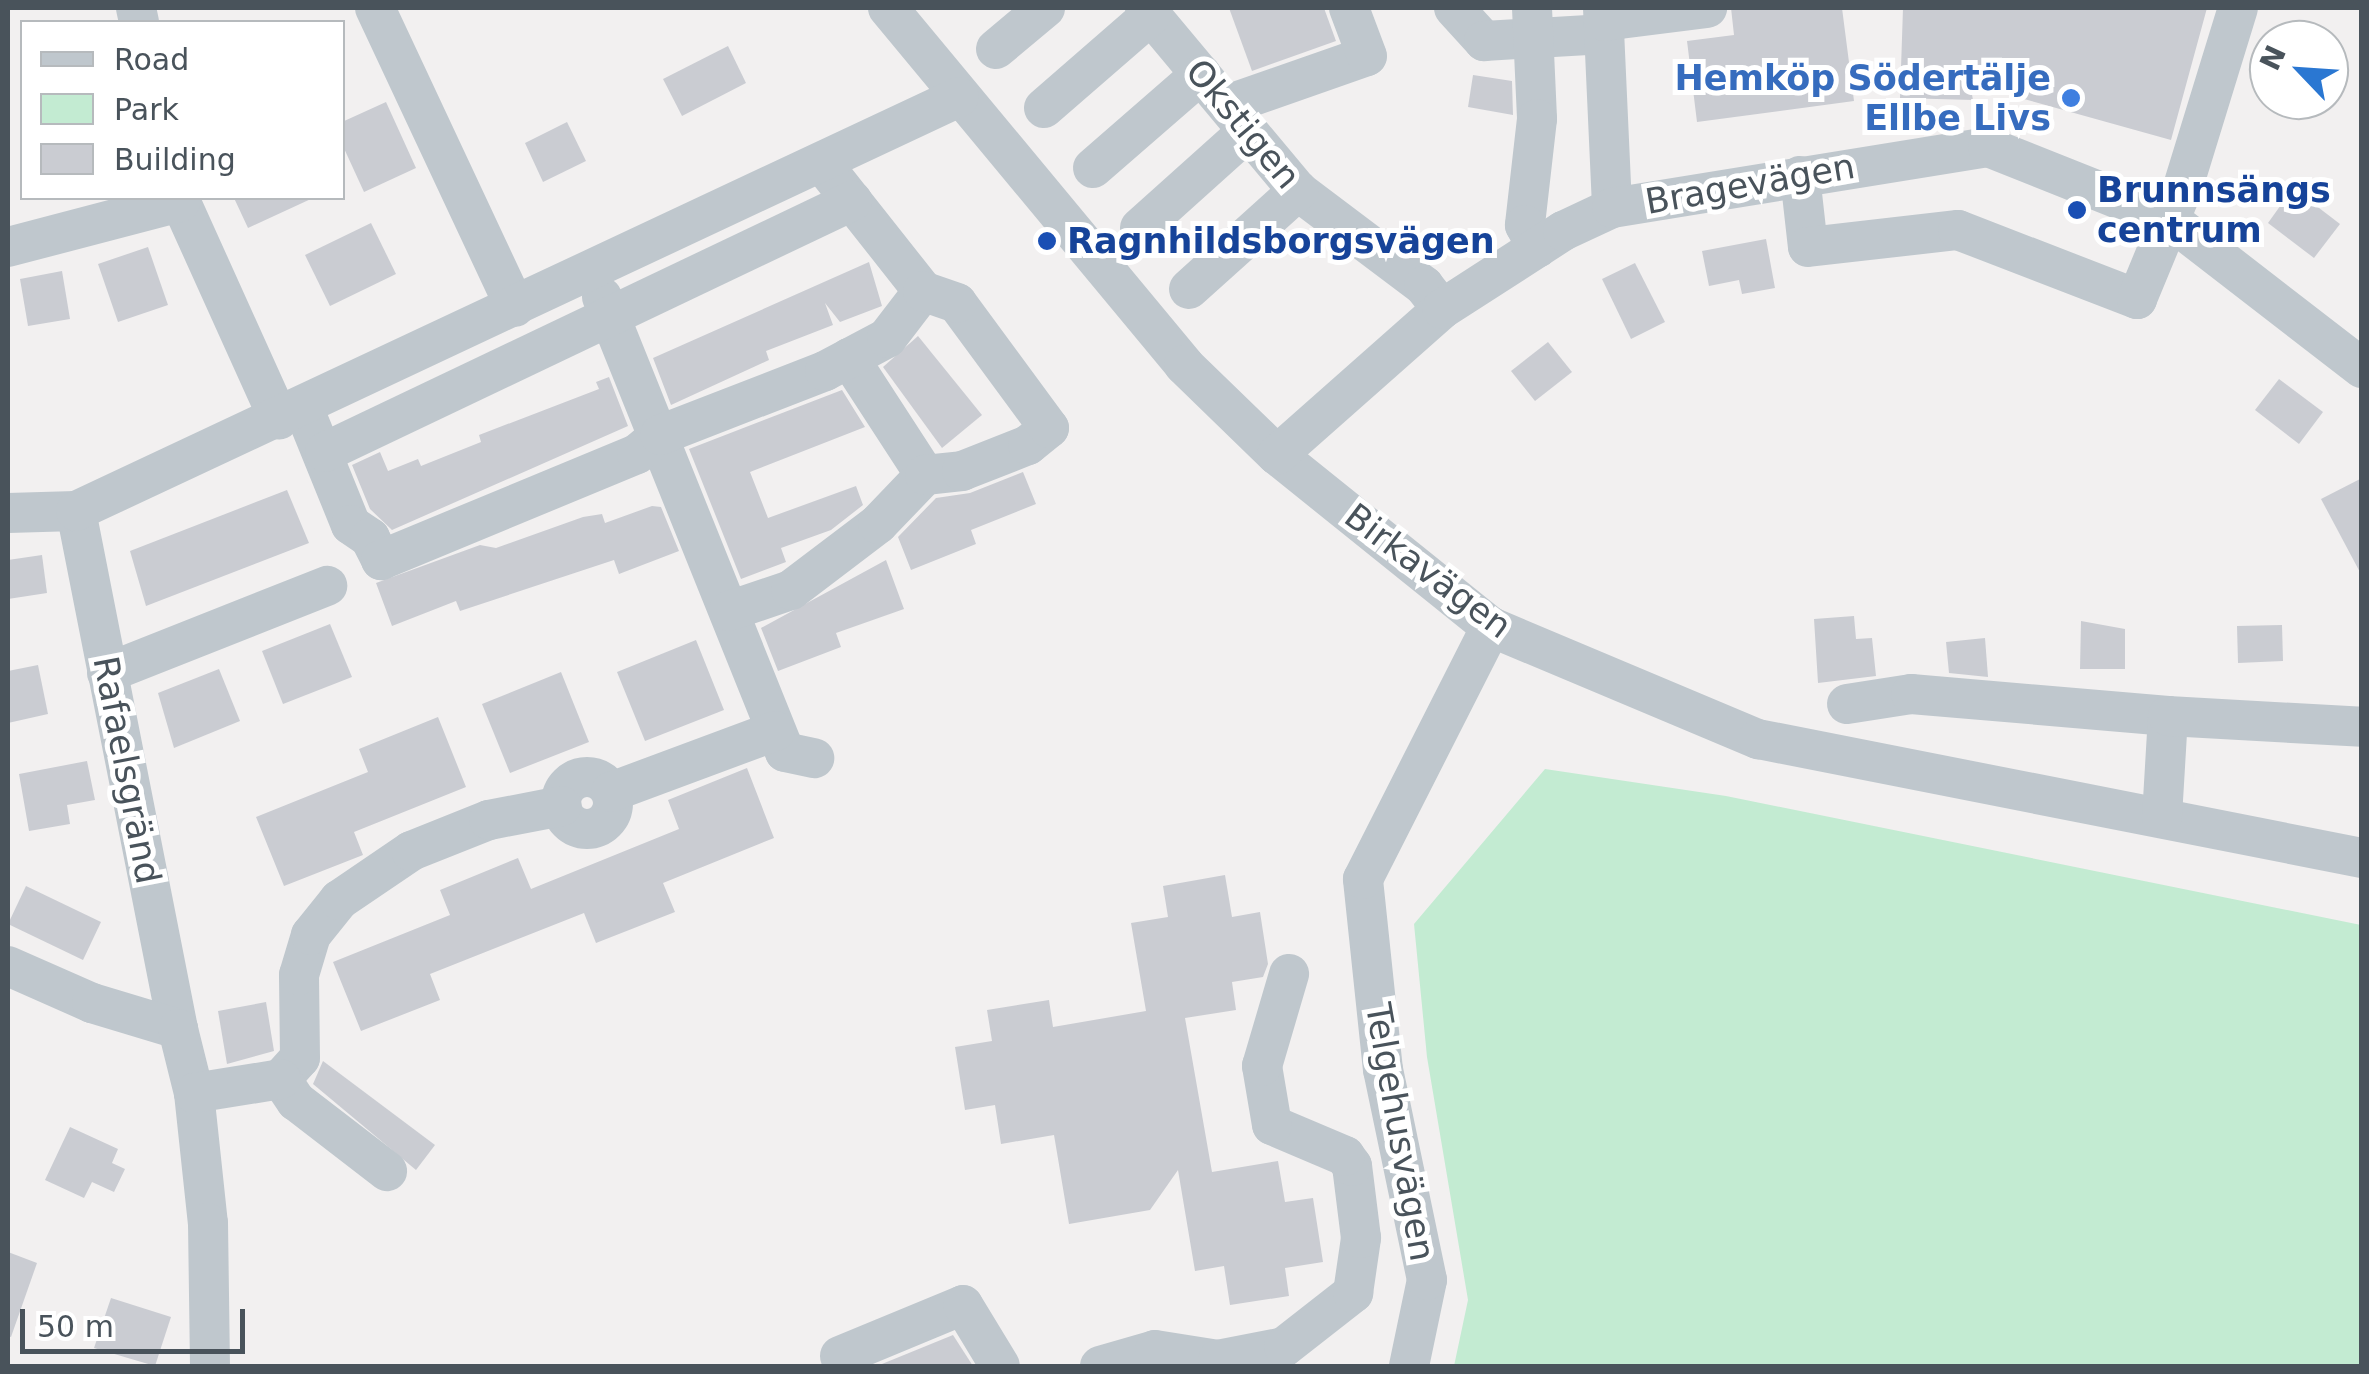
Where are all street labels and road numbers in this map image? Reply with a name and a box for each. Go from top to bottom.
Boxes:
street label: Okstigen [1177,51,1309,197]
street label: Bragevägen [1642,145,1858,223]
street label: Birkavägen [1337,495,1519,647]
street label: Rafaelsgränd [84,653,170,887]
street label: Telgehusvägen [1357,1000,1443,1264]

